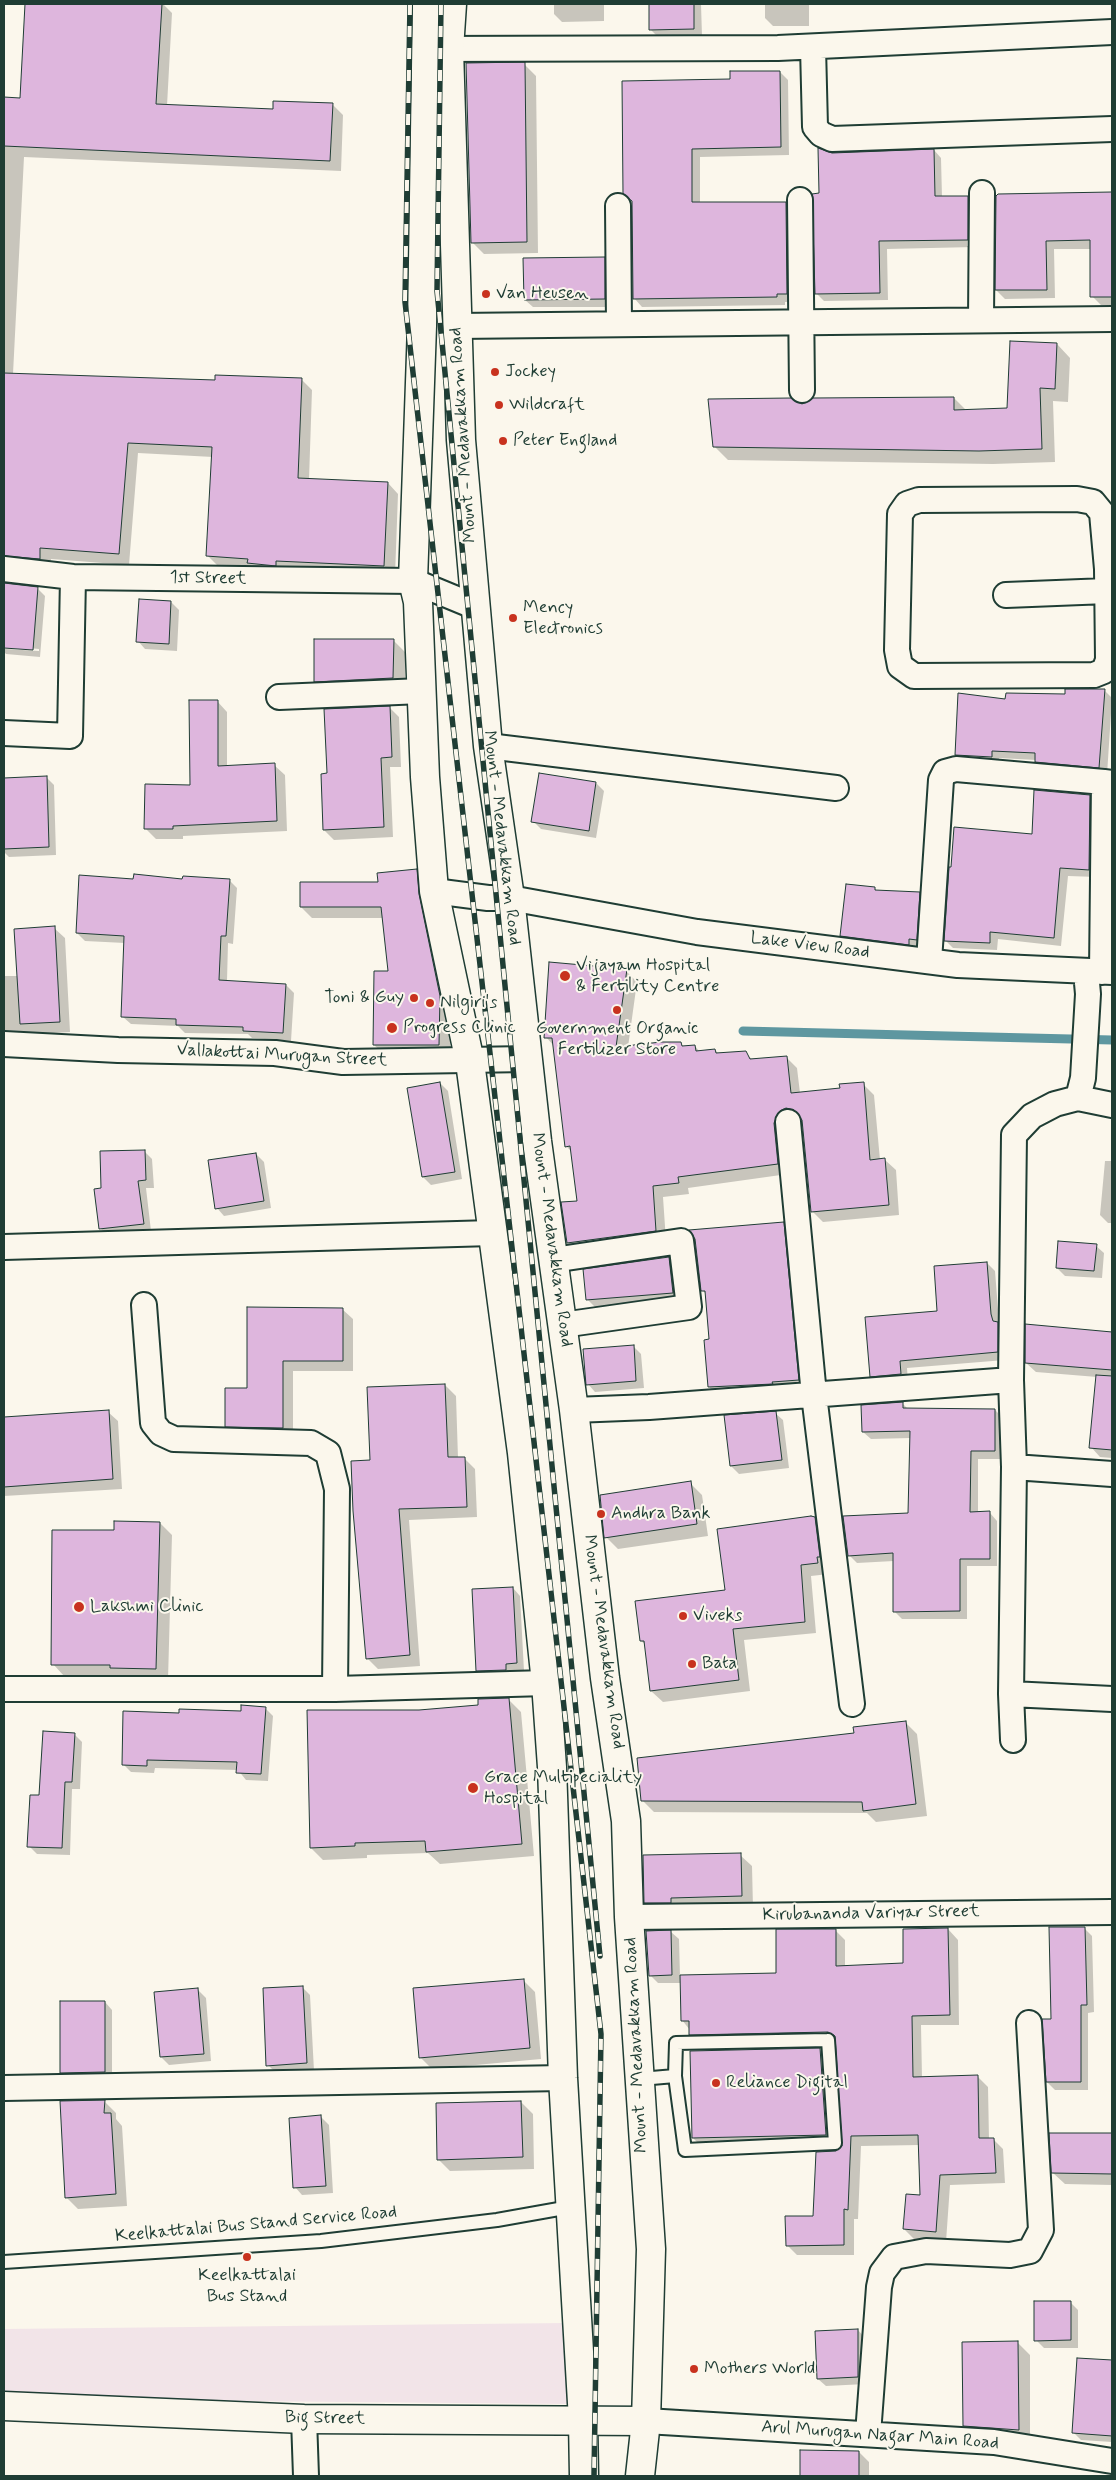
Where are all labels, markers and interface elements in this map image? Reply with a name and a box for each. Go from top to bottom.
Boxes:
place label: Van Heusen [496,283,589,305]
marker: Van Heusen [480,288,492,300]
street label: Mount - Medavakkam Road [446,326,482,544]
place label: Jockey [505,361,556,383]
marker: Jockey [489,366,501,378]
place label: Wildcraft [509,394,585,416]
marker: Wildcraft [493,399,505,411]
place label: Peter England [513,430,617,452]
marker: Peter England [497,435,509,447]
street label: 1st Street [169,568,247,590]
place label: Mency Electronics [523,597,603,640]
marker: Mency Electronics [507,612,519,624]
street label: Mount - Medavakkam Road [477,729,525,947]
street label: Lake View Road [749,928,871,964]
place label: Vijayam Hospital & Fertility Centre [576,955,719,998]
marker: Vijayam Hospital & Fertility Centre [558,969,572,983]
place label: Toni & Guy [324,987,404,1009]
marker: Toni & Guy [408,992,420,1004]
place label: Nilgiri's [440,992,497,1014]
marker: Nilgiri's [424,997,436,1009]
marker: Government Organic Fertilizer Store [611,1004,623,1016]
place label: Progress Clinic [403,1017,516,1039]
place label: Government Organic Fertilizer Store [536,1018,698,1060]
marker: Progress Clinic [385,1021,399,1035]
street label: Vallakottai Murugan Street [176,1040,388,1072]
street label: Mount - Medavakkam Road [525,1132,577,1348]
place label: Andhra Bank [611,1503,710,1525]
marker: Andhra Bank [595,1508,607,1520]
street label: Mount - Medavakkam Road [577,1534,629,1750]
place label: Lakshmi Clinic [90,1596,204,1618]
marker: Lakshmi Clinic [72,1600,86,1614]
place label: Viveks [693,1605,742,1627]
marker: Viveks [677,1610,689,1622]
place label: Bata [702,1653,737,1675]
marker: Bata [686,1658,698,1670]
place label: Grace Multipeciality Hospital [484,1767,642,1810]
marker: Grace Multipeciality Hospital [466,1781,480,1795]
street label: Kirubananda Variyar Street [762,1901,980,1927]
street label: Mount - Medavakkam Road [621,1937,653,2153]
place label: Reliance Digital [726,2072,848,2094]
marker: Reliance Digital [710,2077,722,2089]
street label: Keelkattalai Bus Stand Service Road [114,2202,398,2248]
marker: Keelkattalai Bus Stand [241,2251,253,2263]
place label: Keelkattalai Bus Stand [198,2265,296,2308]
place label: Mothers World [704,2358,815,2380]
marker: Mothers World [688,2363,700,2375]
street label: Big Street [285,2408,365,2430]
street label: Arul Murugan Nagar Main Road [760,2417,1000,2455]

